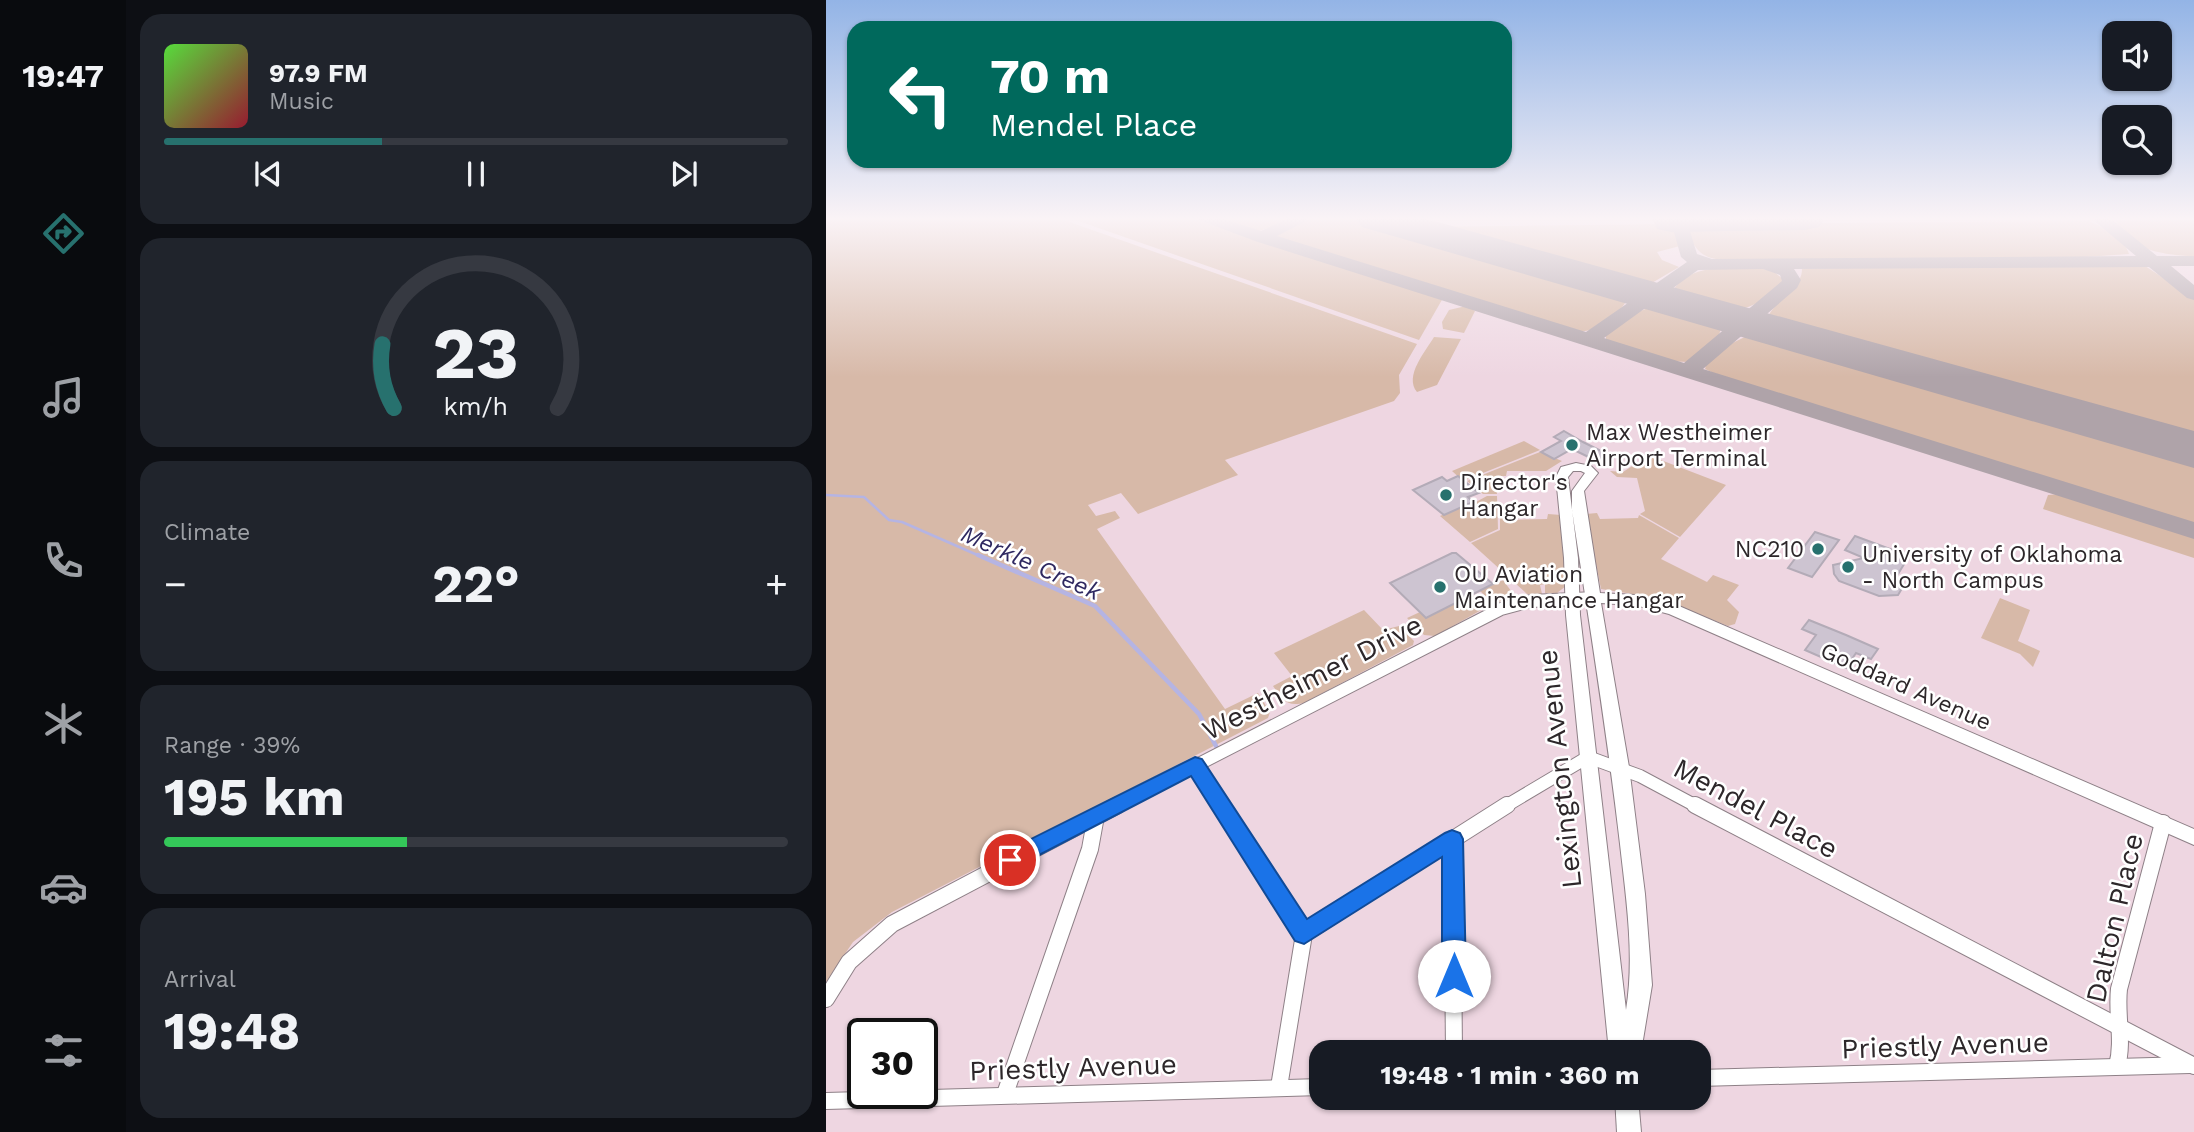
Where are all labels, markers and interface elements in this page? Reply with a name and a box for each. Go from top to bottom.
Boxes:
map controls [2102,21,2172,175]
button: sound [2102,21,2172,91]
text: 70 m [990,47,1110,105]
icon: left [875,49,966,140]
text: 19:47 [22,57,104,95]
text: 97.9 FM [269,58,368,88]
text: Music [269,88,334,115]
button: search [2102,105,2172,175]
text: Mendel Place [990,106,1197,144]
icon: previous [249,155,287,193]
icon: pause [457,155,495,193]
icon: next [665,155,703,193]
icon: directions [39,209,88,258]
text: 23 [433,311,519,397]
icon: music [39,373,88,422]
text: km/h [444,392,508,421]
place label: Max Westheimer Airport Terminal [1586,419,1772,472]
marker: Max Westheimer Airport Terminal [1564,437,1580,453]
place label: Director's Hangar [1460,469,1568,522]
marker: Director's Hangar [1438,487,1454,503]
text: Climate [164,519,250,546]
water label: Merkle Creek [957,520,1106,607]
icon: phone [39,536,88,585]
place label: NC210 [1735,536,1804,563]
marker: NC210 [1810,541,1826,557]
place label: University of Oklahoma - North Campus [1862,541,2122,594]
text: 22° [432,554,520,615]
marker: University of Oklahoma - North Campus [1840,559,1856,575]
place label: OU Aviation Maintenance Hangar [1454,561,1684,614]
text: − [164,562,187,606]
text: + [765,562,788,606]
marker: OU Aviation Maintenance Hangar [1432,579,1448,595]
street label: Westheimer Drive [1197,608,1428,747]
street label: Goddard Avenue [1816,637,1995,736]
street label: Lexington Avenue [1531,648,1588,890]
icon: climate [39,699,88,748]
text: Range · 39% [164,732,300,759]
street label: Mendel Place [1668,751,1844,866]
text: 195 km [164,767,345,828]
pin [980,830,1040,890]
street label: Dalton Place [2079,830,2150,1006]
icon: arrive [991,841,1029,879]
icon: car [39,863,88,912]
position arrow [1417,939,1491,1013]
text: Arrival [164,966,236,993]
text: 19:48 [164,1001,300,1062]
speed limit sign: 30 [847,1018,938,1109]
street label: Priestly Avenue [1841,1025,2049,1066]
icon: filters [39,1026,88,1075]
street label: Priestly Avenue [969,1047,1177,1088]
text: 19:48 · 1 min · 360 m [1381,1060,1639,1090]

